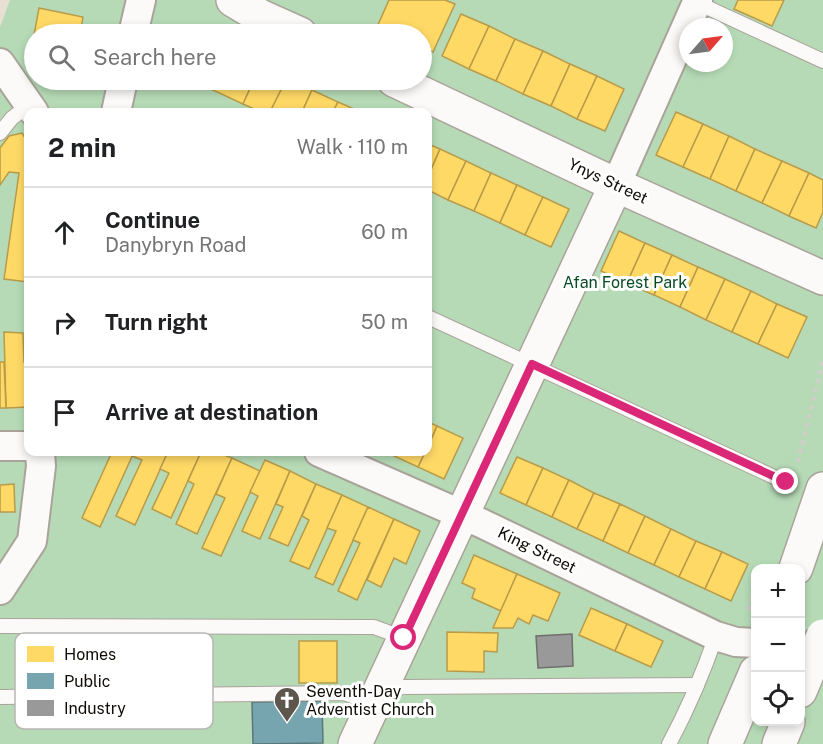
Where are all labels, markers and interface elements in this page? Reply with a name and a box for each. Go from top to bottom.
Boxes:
north arrow [679,18,733,72]
search box [24,24,432,90]
icon: search [45,41,78,74]
text: Search here [93,44,217,70]
text: 2 min [48,132,116,163]
text: Walk · 110 m [297,135,408,159]
street label: Ynys Street [565,154,651,208]
text: Continue [105,207,200,233]
icon: ahead [48,216,81,249]
text: 60 m [361,220,408,244]
text: Danybryn Road [105,233,246,257]
park label: Afan Forest Park [563,273,687,292]
icon: right [48,306,81,339]
text: Turn right [105,309,208,335]
text: 50 m [361,310,408,334]
icon: arrive [48,396,81,429]
text: Arrive at destination [105,399,318,425]
route end [772,468,798,494]
street label: King Street [495,523,579,577]
map controls [751,564,805,726]
button: + [751,564,805,618]
button: − [751,618,805,672]
route start [390,624,416,650]
legend [15,633,213,729]
text: Homes [64,645,116,664]
text: Public [64,672,111,691]
button: locate [751,672,805,726]
place label: Seventh-Day Adventist Church [306,682,434,719]
church icon: Seventh-Day Adventist Church [272,685,302,723]
text: Industry [64,699,126,718]

